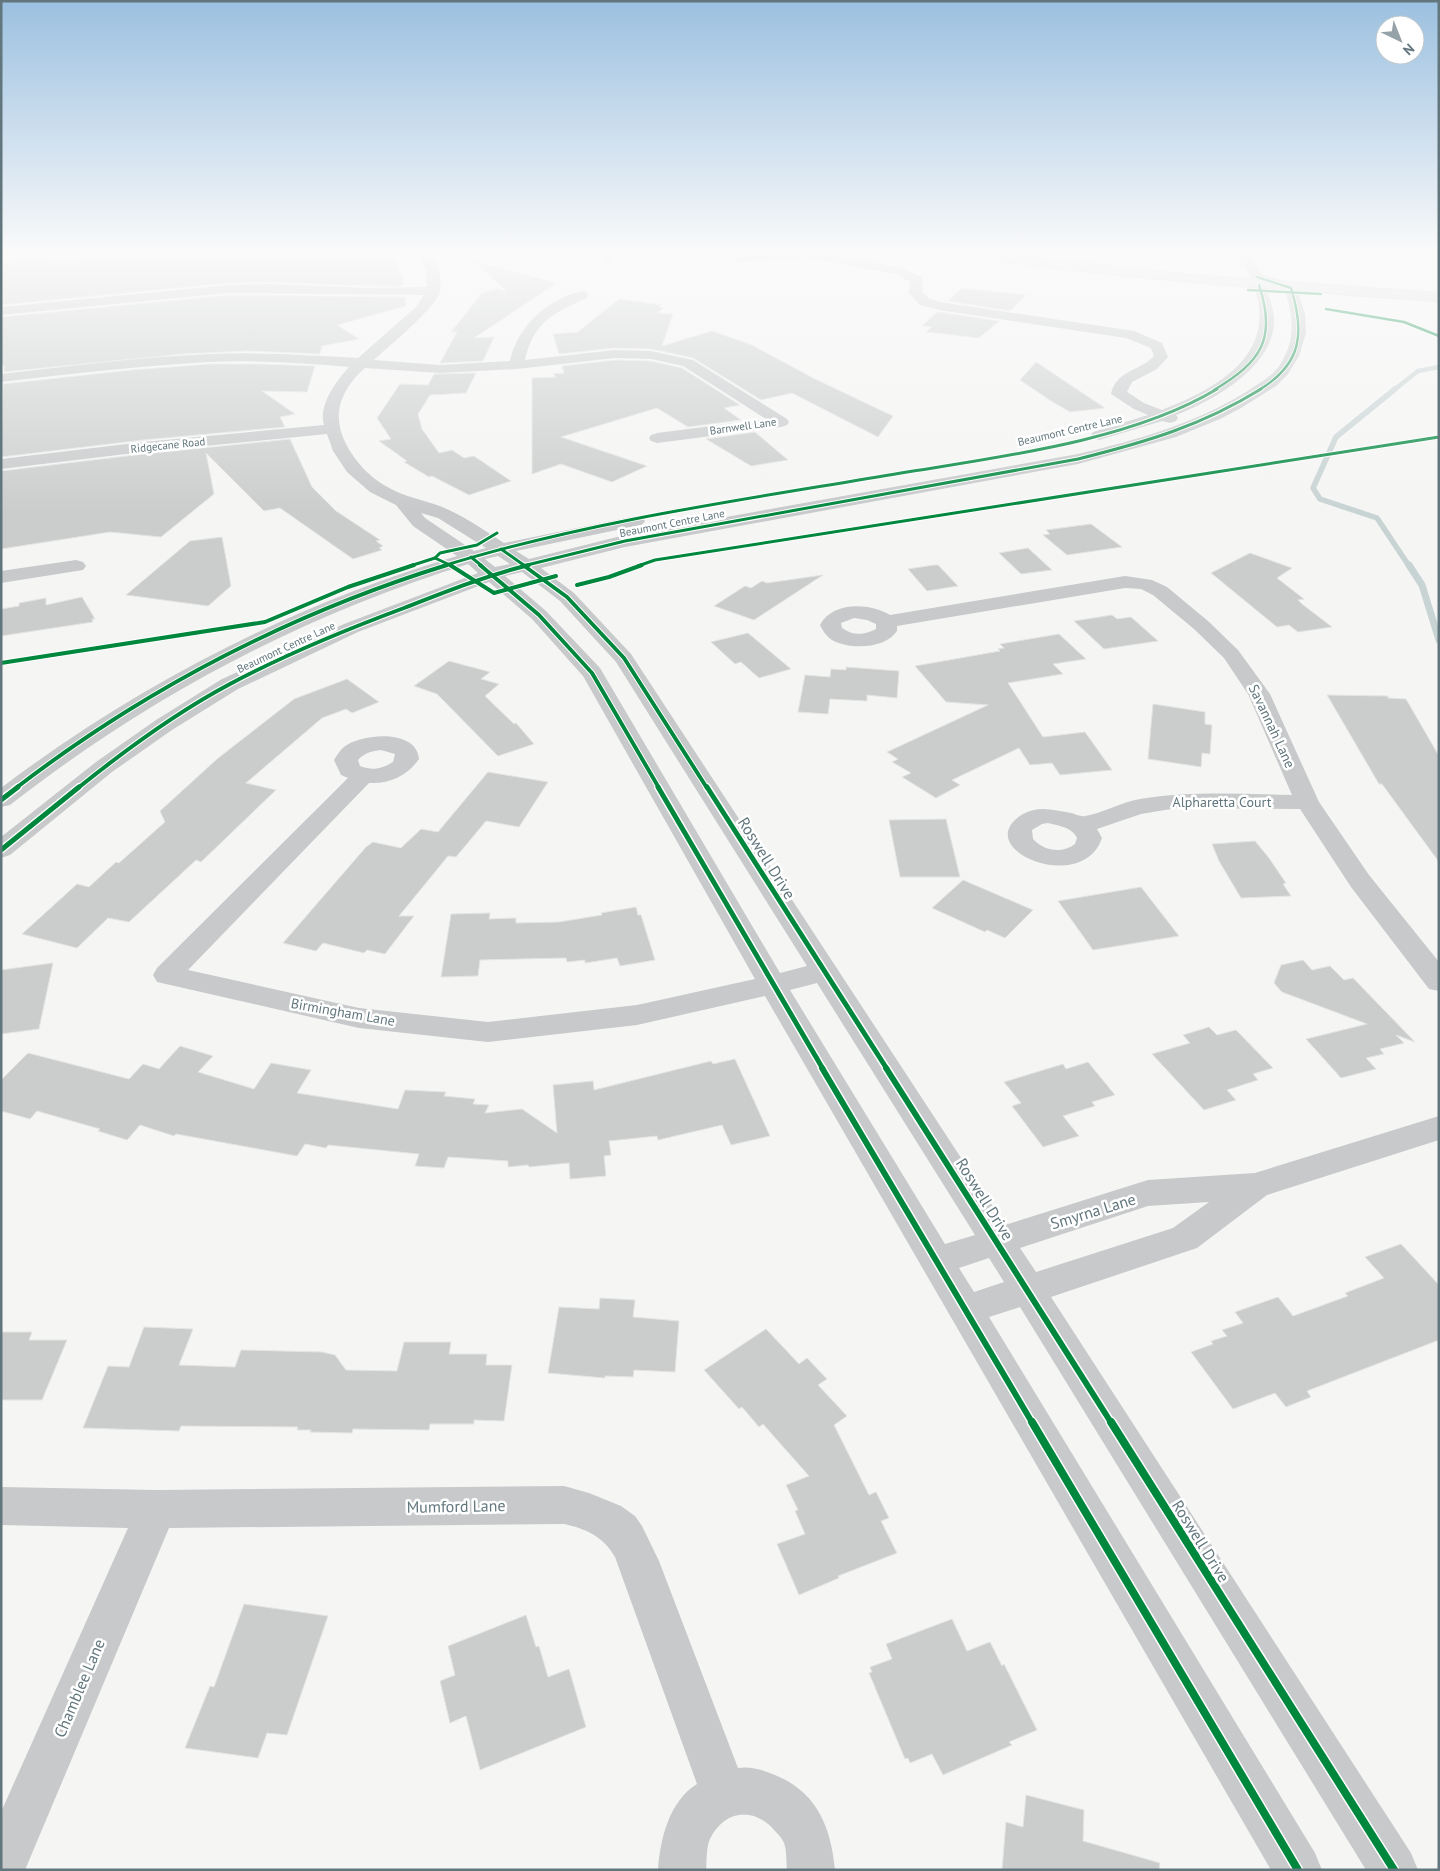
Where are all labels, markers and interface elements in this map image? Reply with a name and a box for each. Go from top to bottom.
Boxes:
north arrow [1375,15,1425,65]
text: N [1399,40,1418,59]
street label: Beaumont Centre Lane [1016,411,1124,449]
street label: Barnwell Lane [709,414,778,438]
street label: Ridgecane Road [130,434,206,456]
street label: Beaumont Centre Lane [618,506,726,540]
street label: Beaumont Centre Lane [235,618,338,676]
street label: Savannah Lane [1245,681,1299,771]
street label: Alpharetta Court [1173,793,1272,811]
street label: Roswell Drive [734,813,800,903]
street label: Birmingham Lane [290,994,396,1030]
street label: Roswell Drive [952,1154,1018,1244]
street label: Smyrna Lane [1048,1189,1138,1233]
street label: Mumford Lane [406,1495,506,1517]
street label: Roswell Drive [1168,1496,1234,1586]
street label: Chamblee Lane [49,1636,109,1740]

